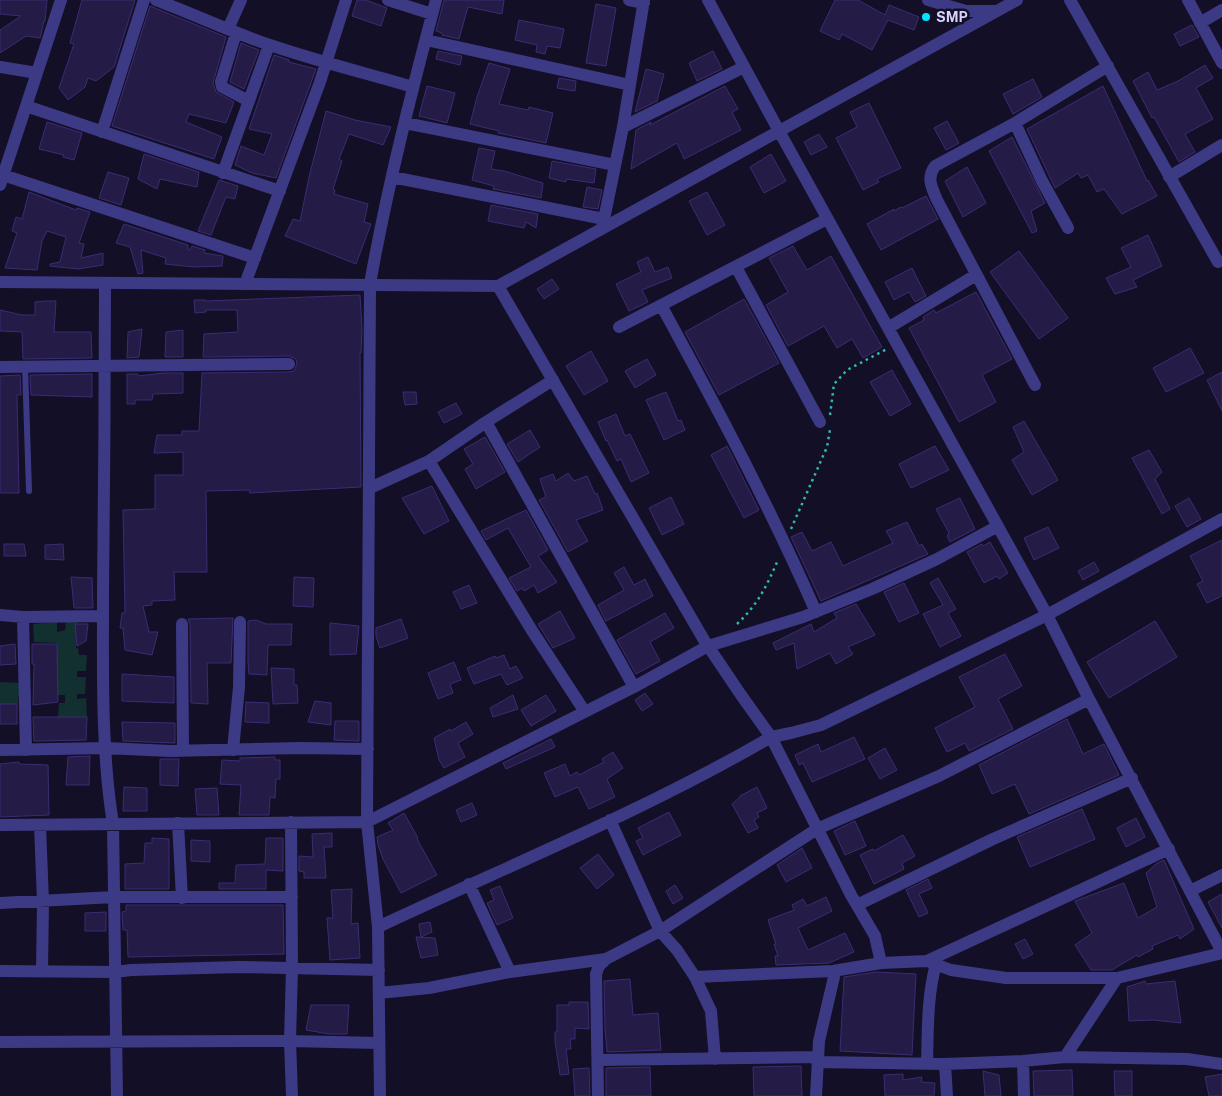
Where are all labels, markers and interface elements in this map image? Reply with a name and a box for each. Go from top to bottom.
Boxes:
place label: SMP [936,9,968,25]
marker: SMP [920,11,932,23]

